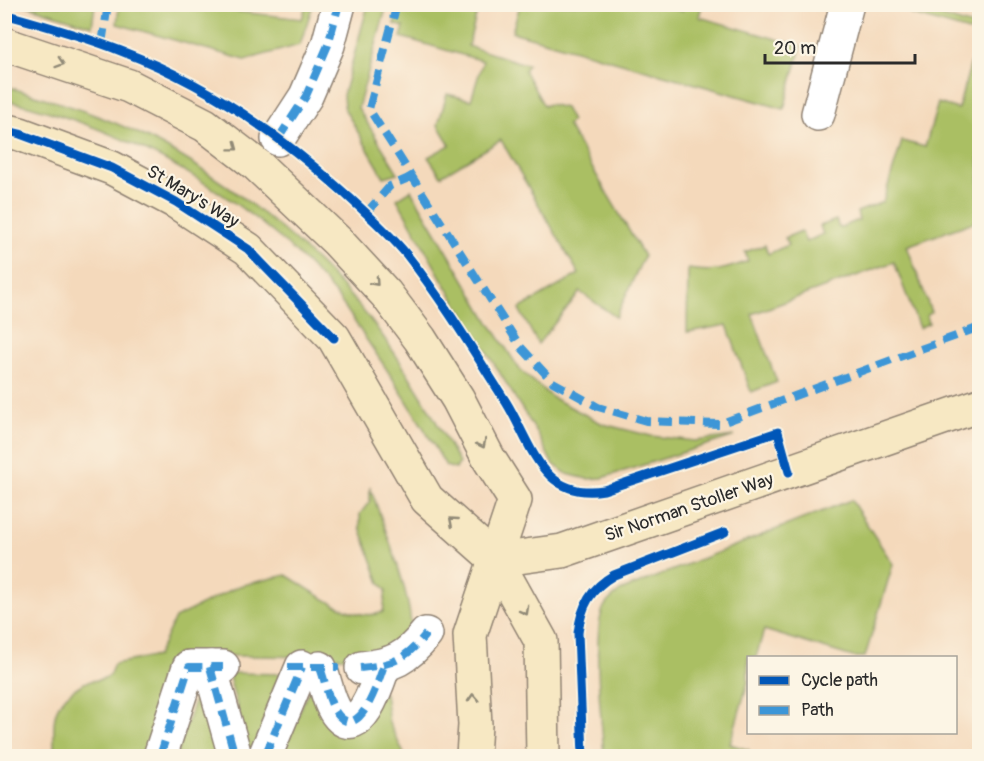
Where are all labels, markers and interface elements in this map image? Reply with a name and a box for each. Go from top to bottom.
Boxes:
scale bar [765,27,915,65]
text: 20 m [774,37,816,60]
one-way arrow [54,55,65,68]
one-way arrow [228,140,239,151]
street label: St Mary's Way [142,160,243,233]
one-way arrow [368,275,379,286]
one-way arrow [474,438,486,449]
street label: Sir Norman Stoller Way [602,468,777,547]
one-way arrow [449,517,459,528]
one-way arrow [518,605,529,615]
legend [747,656,957,734]
text: Cycle path [801,669,878,692]
one-way arrow [467,694,480,703]
text: Path [801,699,834,722]

